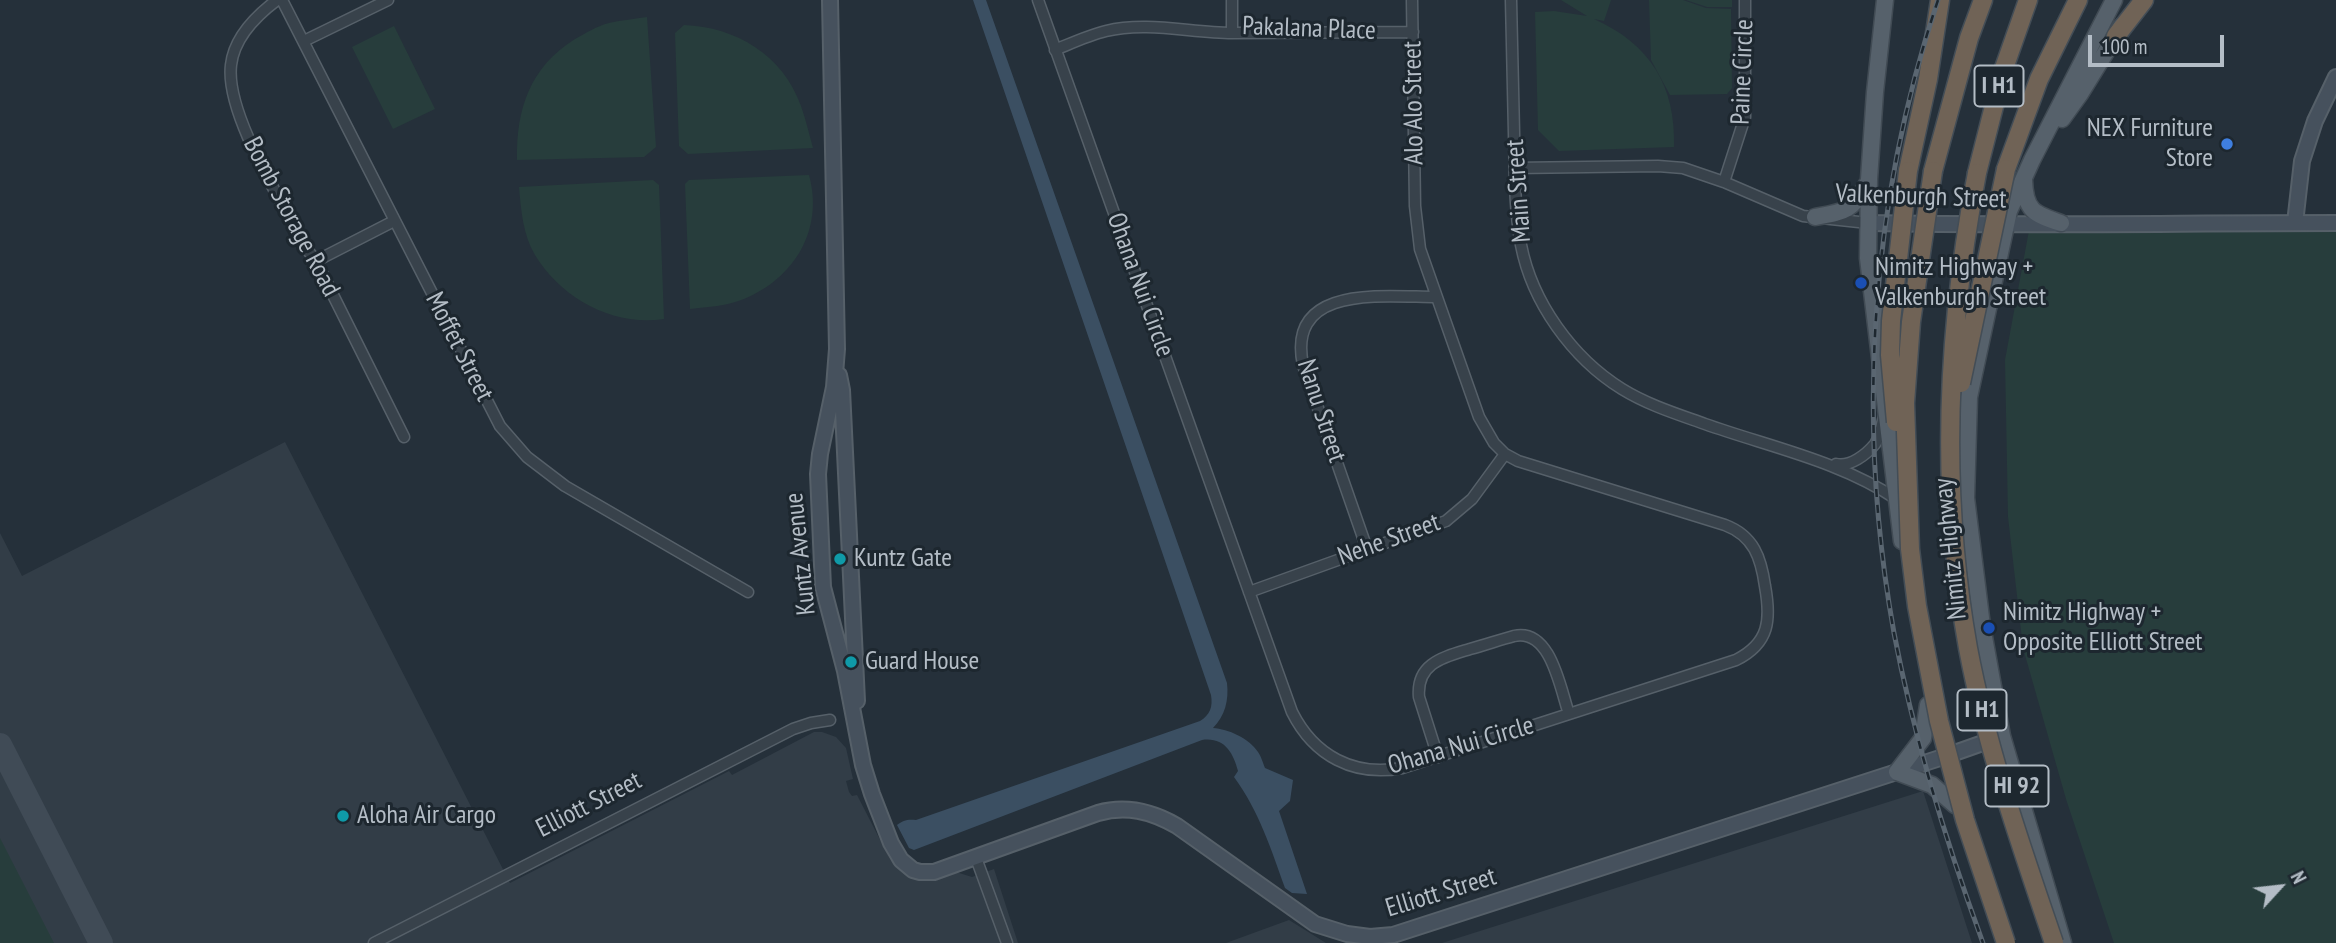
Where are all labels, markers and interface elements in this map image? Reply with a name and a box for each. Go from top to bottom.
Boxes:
street label: Pakalana Place [1242,11,1376,47]
street label: Paine Circle [1726,19,1760,125]
scale bar [2091,21,2228,65]
text: 100 m [2101,33,2147,60]
street label: Alo Alo Street [1397,41,1431,165]
road number: I H1 [1974,66,2024,106]
place label: NEX Furniture Store [2087,113,2213,174]
street label: Bomb Storage Road [236,132,346,302]
marker: NEX Furniture Store [2219,136,2235,152]
street label: Main Street [1500,138,1538,244]
street label: Valkenburgh Street [1835,178,2007,216]
street label: Ohana Nui Circle [1100,209,1180,361]
place label: Nimitz Highway + Valkenburgh Street [1875,252,2046,314]
marker: Nimitz Highway + Valkenburgh Street [1853,275,1869,291]
street label: Moffet Street [418,287,500,407]
street label: Nanu Street [1290,356,1352,466]
street label: Nimitz Highway [1928,477,1974,621]
street label: Kuntz Avenue [779,491,823,617]
street label: Nehe Street [1334,507,1444,573]
place label: Kuntz Gate [854,543,952,575]
marker: Kuntz Gate [832,551,848,567]
place label: Nimitz Highway + Opposite Elliott Street [2003,597,2203,658]
marker: Nimitz Highway + Opposite Elliott Street [1981,620,1997,636]
place label: Guard House [865,646,979,678]
marker: Guard House [843,654,859,670]
road number: I H1 [1958,690,2007,730]
street label: Ohana Nui Circle [1384,710,1538,782]
street label: Elliott Street [531,765,647,845]
road number: HI 92 [1986,766,2048,806]
place label: Aloha Air Cargo [357,800,496,832]
marker: Aloha Air Cargo [335,808,351,824]
north arrow [2245,852,2315,922]
street label: Elliott Street [1382,861,1500,925]
text: N [2286,867,2312,887]

